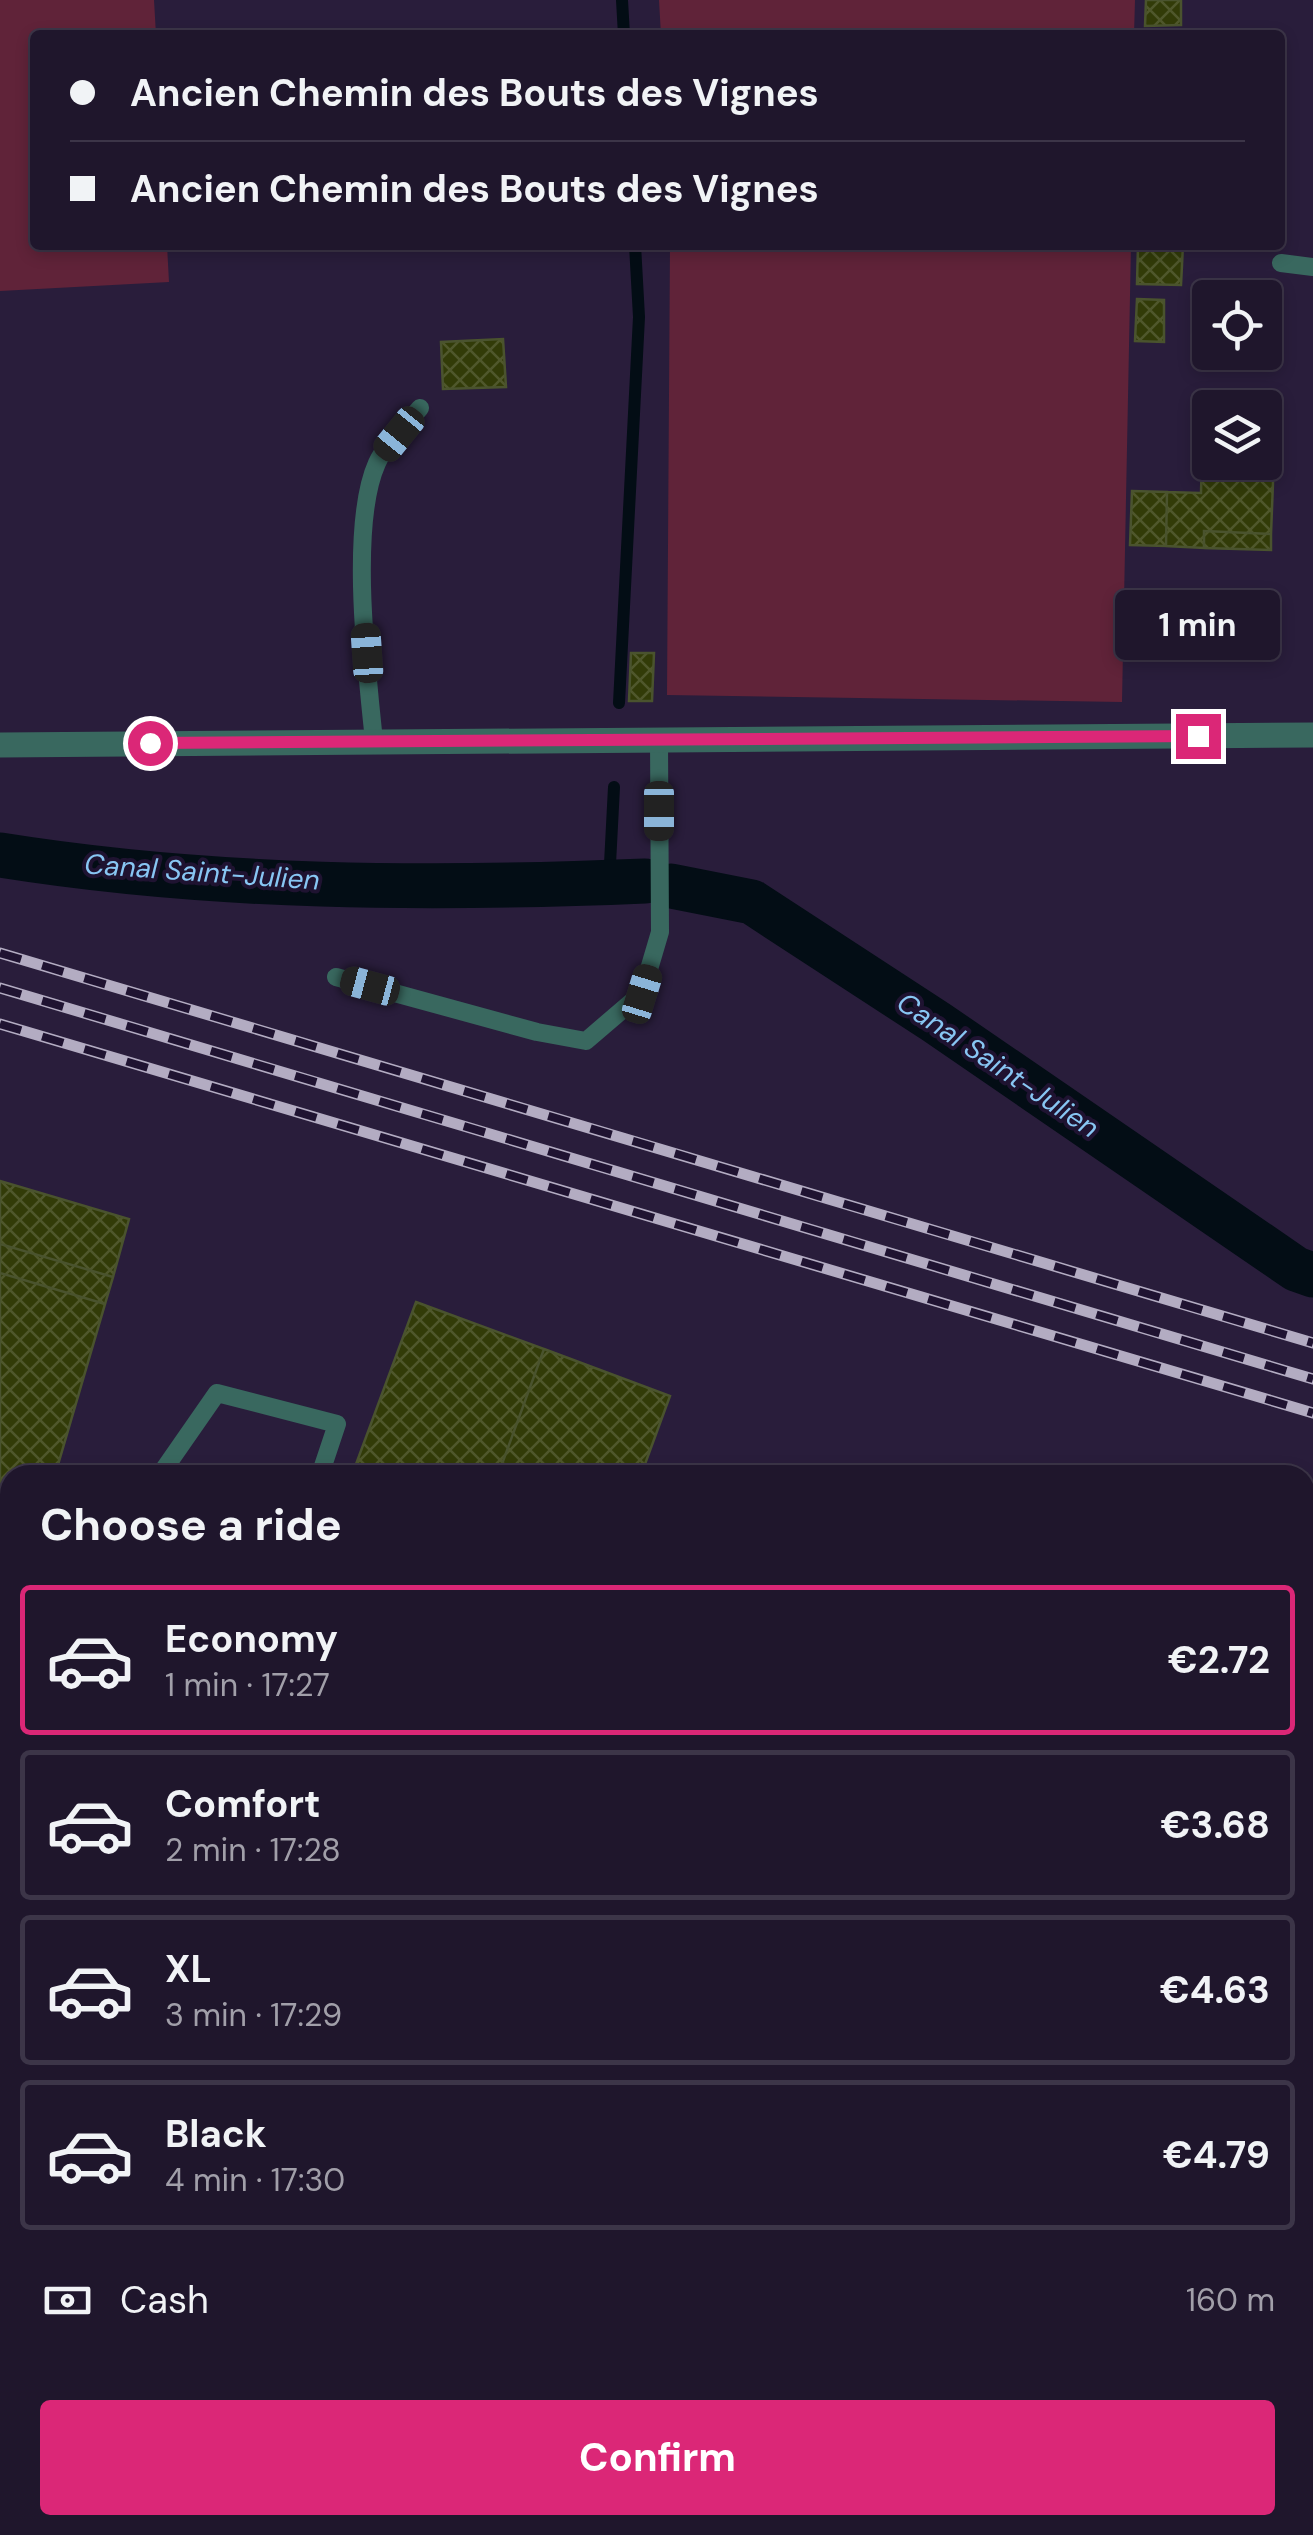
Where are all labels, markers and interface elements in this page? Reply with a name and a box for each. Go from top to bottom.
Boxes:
text: Ancien Chemin des Bouts des Vignes [130,68,819,118]
text: Ancien Chemin des Bouts des Vignes [130,164,819,214]
map controls [1192,280,1282,480]
button: locate [1192,280,1282,370]
button: layers [1192,390,1282,480]
car [368,401,430,467]
callout: 1 min [1116,591,1280,661]
text: 1 min [1159,604,1236,646]
car [350,622,384,684]
route end [1176,714,1221,759]
route start [128,721,173,766]
car [644,781,674,841]
water label: Canal Saint-Julien [83,845,321,899]
car [619,961,665,1027]
car [337,964,403,1008]
water label: Canal Saint-Julien [890,984,1106,1146]
text: Choose a ride [40,1495,342,1554]
text: Economy [165,1614,338,1664]
icon: car [45,1615,135,1705]
text: €2.72 [1168,1635,1270,1685]
text: 1 min · 17:27 [165,1664,330,1706]
text: Comfort [165,1779,321,1829]
icon: car [45,1780,135,1870]
text: €3.68 [1160,1800,1270,1850]
text: 2 min · 17:28 [165,1829,341,1871]
text: XL [165,1944,212,1994]
icon: car [45,1945,135,2035]
text: €4.63 [1160,1965,1270,2015]
text: 3 min · 17:29 [165,1994,342,2036]
text: Black [165,2109,267,2159]
icon: car [45,2110,135,2200]
text: €4.79 [1163,2130,1270,2180]
text: 4 min · 17:30 [165,2159,345,2201]
icon: cash [40,2273,95,2328]
text: Cash [120,2275,209,2325]
text: 160 m [1186,2279,1275,2321]
button: Confirm [40,2400,1275,2515]

